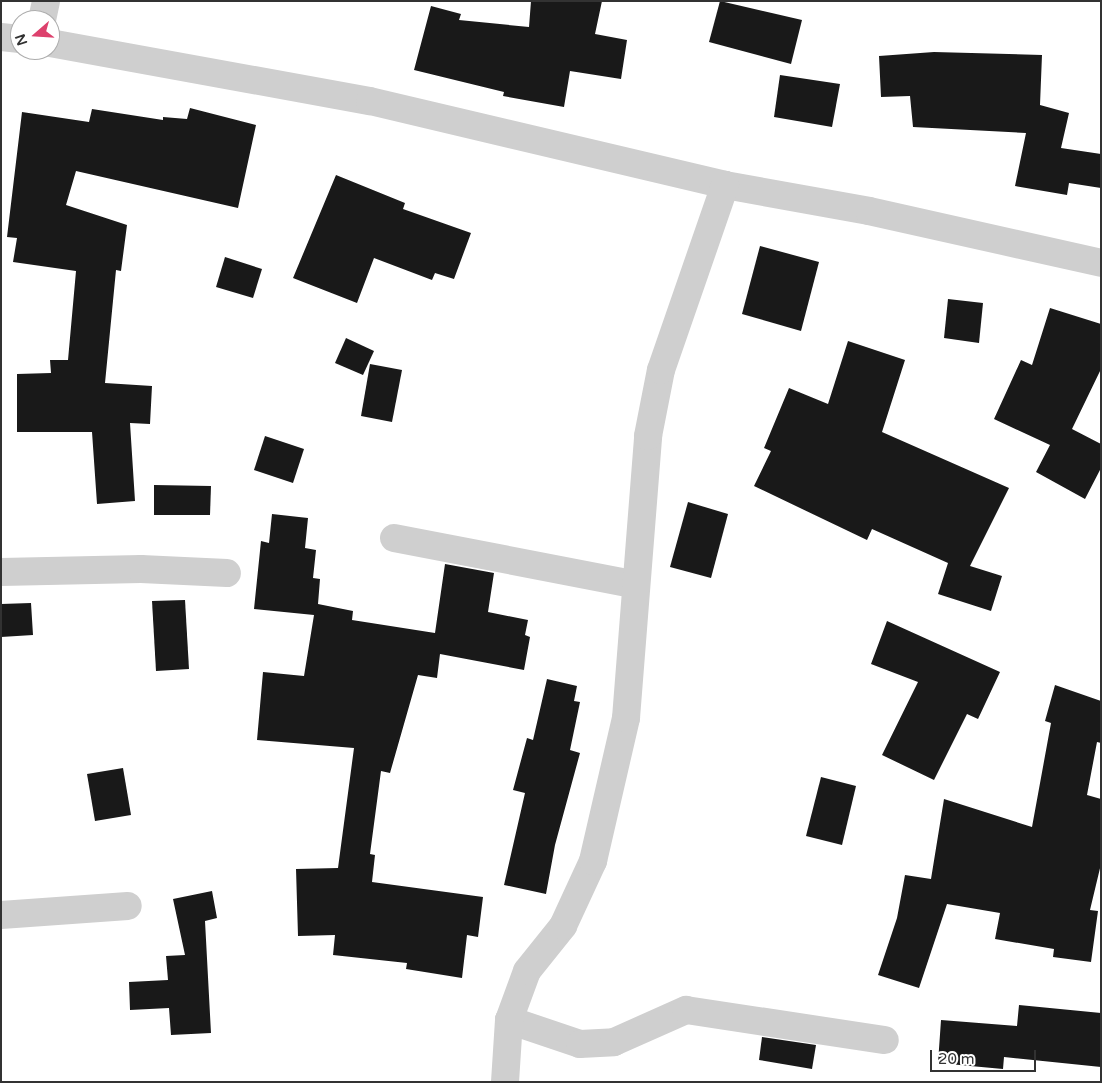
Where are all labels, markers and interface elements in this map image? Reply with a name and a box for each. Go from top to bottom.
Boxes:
north arrow [10,10,60,60]
text: N [11,32,31,48]
scale bar [932,1040,1038,1072]
text: 20 m [938,1050,975,1068]

